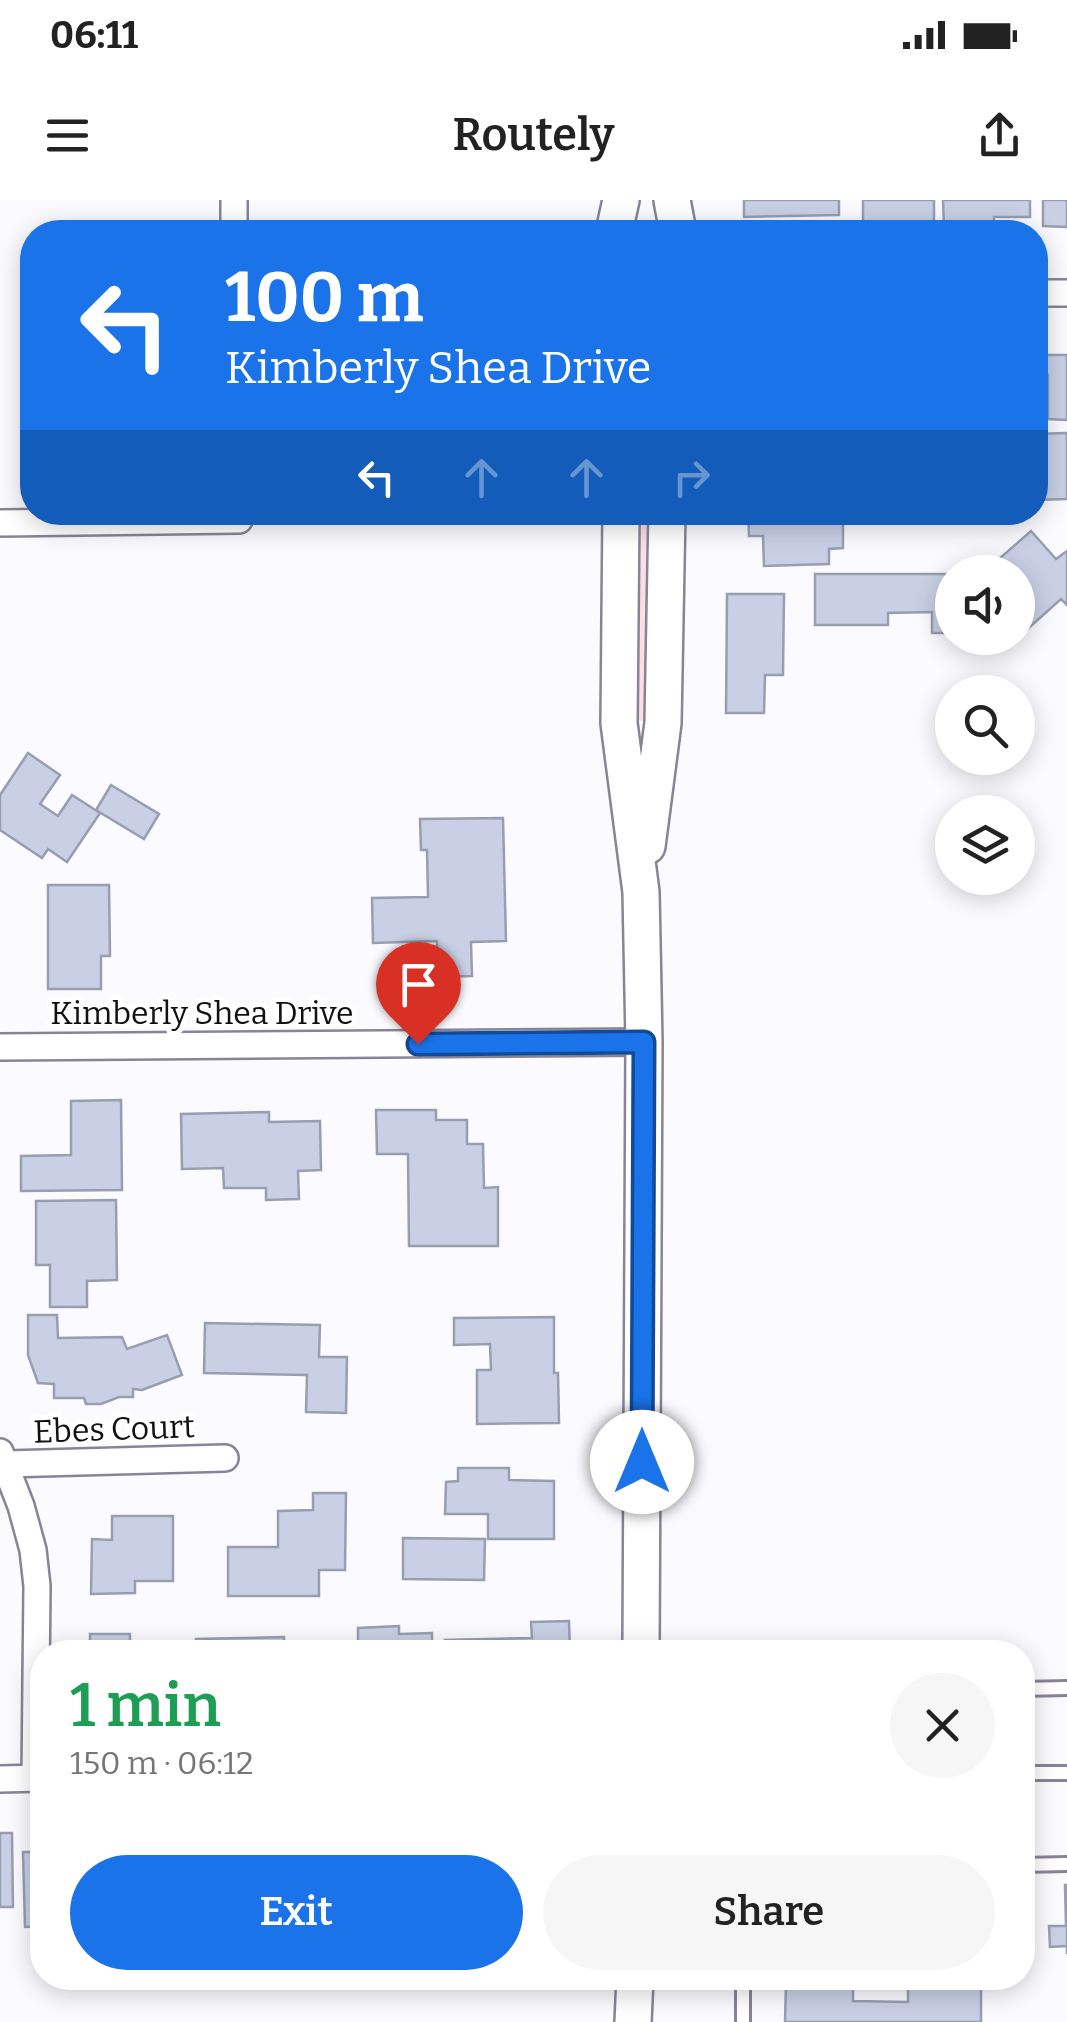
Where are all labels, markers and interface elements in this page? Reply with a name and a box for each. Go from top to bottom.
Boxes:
text: 06:11 [50,12,138,58]
icon: menu [40,108,95,163]
text: Routely [452,108,615,162]
icon: share [972,108,1027,163]
text: 100 m [225,256,424,340]
icon: left [60,260,190,390]
text: Kimberly Shea Drive [225,341,651,395]
icon: left [349,450,404,505]
icon: ahead [454,450,509,505]
icon: ahead [559,450,614,505]
icon: right [664,450,719,505]
map controls [935,555,1035,895]
button: sound [935,555,1035,655]
button: search [935,675,1035,775]
button: layers [935,795,1035,895]
pin [376,942,461,1045]
icon: arrive [391,957,446,1012]
street label: Kimberly Shea Drive [50,994,354,1032]
street label: Ebes Court [33,1407,196,1451]
position arrow [590,1410,694,1514]
text: 1 min [70,1670,221,1742]
button: close [890,1673,995,1778]
text: 150 m · 06:12 [70,1744,254,1782]
button: Exit [70,1855,523,1970]
button: Share [543,1855,995,1970]

